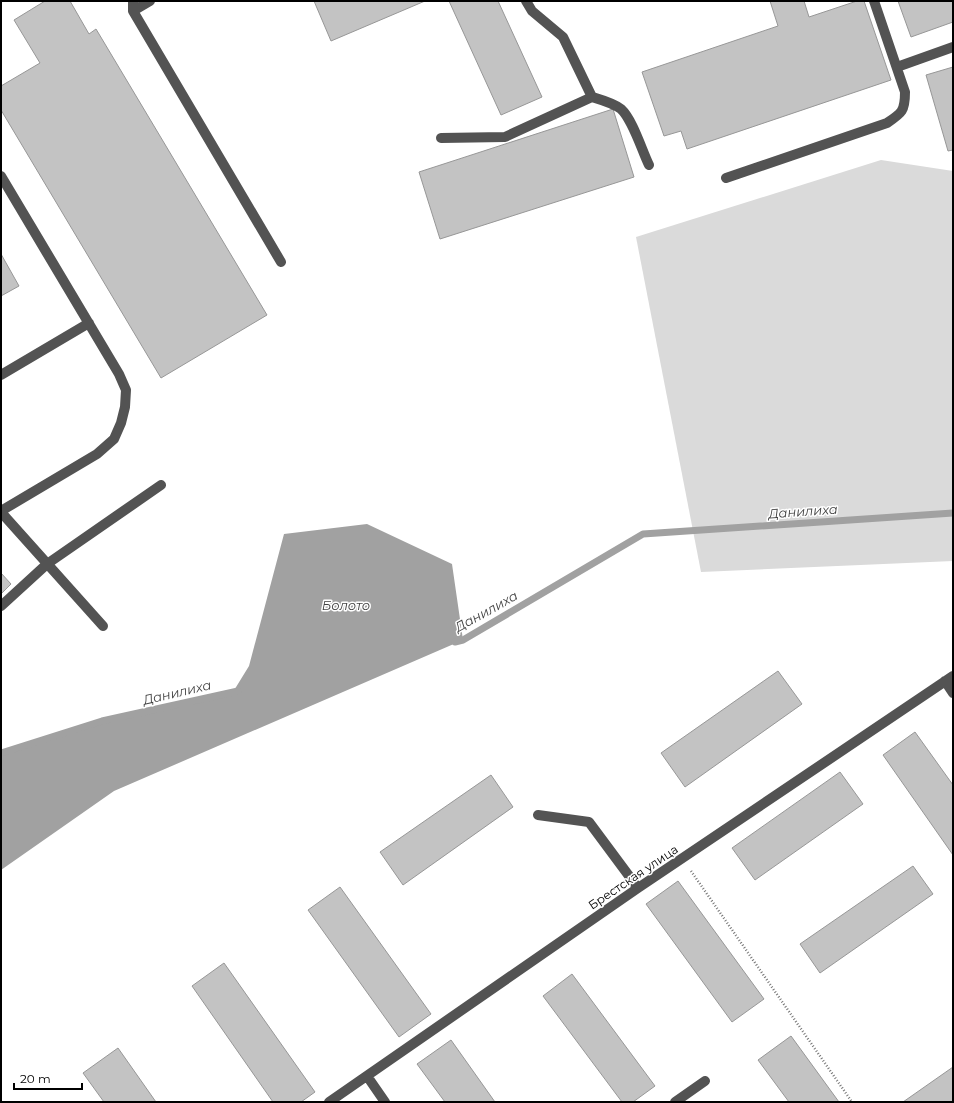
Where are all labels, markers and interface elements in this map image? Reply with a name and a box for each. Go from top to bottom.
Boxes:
water label: Данилиха [767,501,838,521]
water label: Данилиха [451,587,520,635]
water label: Болото [322,597,370,613]
water label: Данилиха [140,676,213,708]
street label: Брестская улица [585,841,681,913]
scale bar [14,1065,82,1091]
text: 20 m [20,1071,51,1086]

